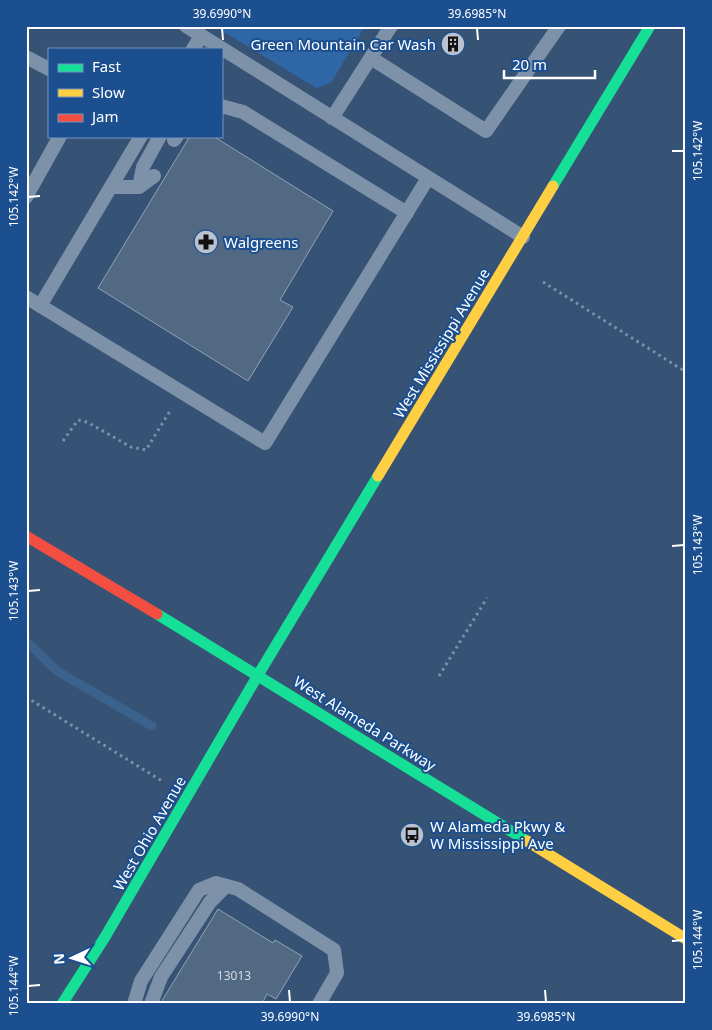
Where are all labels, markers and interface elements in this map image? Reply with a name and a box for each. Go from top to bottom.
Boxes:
text: 39.6990°N [193,5,251,22]
text: 39.6985°N [448,5,506,22]
building icon: Green Mountain Car Wash [440,31,466,57]
place label: Green Mountain Car Wash [250,34,436,54]
legend [48,48,222,138]
scale bar [504,48,596,80]
text: 20 m [512,54,547,74]
text: Fast [92,56,121,76]
text: Slow [92,82,125,102]
text: Jam [90,106,119,126]
text: 105.142°W [689,121,706,181]
text: 105.142°W [5,167,22,227]
pharmacy icon: Walgreens [193,229,219,255]
place label: Walgreens [224,232,298,252]
street label: West Mississippi Avenue [388,264,494,422]
text: 105.143°W [689,515,706,575]
text: 105.143°W [5,561,22,621]
street label: West Alameda Parkway [290,671,440,775]
street label: West Ohio Avenue [108,772,190,894]
place label: W Alameda Pkwy & W Mississippi Ave [430,816,565,853]
bus stop icon: W Alameda Pkwy & W Mississippi Ave [399,822,425,848]
text: 105.144°W [689,910,706,970]
north arrow [48,932,98,982]
text: N [49,953,68,965]
text: 105.144°W [5,956,22,1016]
house number: 13013 [217,967,251,984]
text: 39.6990°N [261,1008,319,1025]
text: 39.6985°N [517,1008,575,1025]

